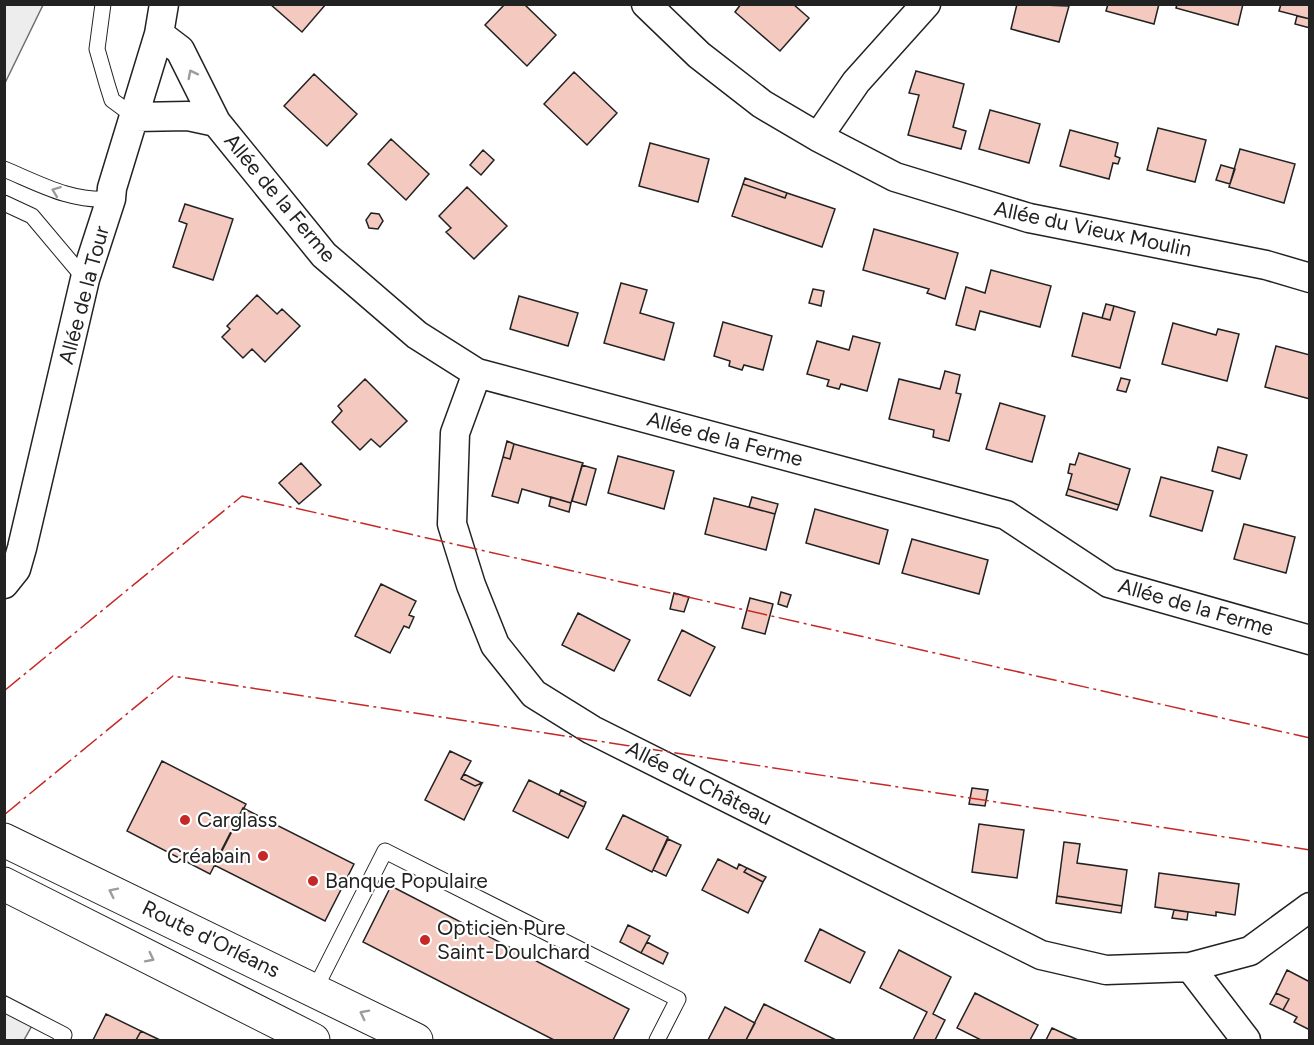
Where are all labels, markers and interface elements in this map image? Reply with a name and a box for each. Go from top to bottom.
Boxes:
one-way arrow [187,70,199,81]
street label: Allée de la Ferme [219,128,341,267]
one-way arrow [52,185,62,198]
street label: Allée du Vieux Moulin [992,195,1194,262]
street label: Allée de la Tour [53,223,114,367]
street label: Allée de la Ferme [644,406,806,471]
street label: Allée de la Ferme [1116,572,1277,641]
street label: Allée du Château [622,735,776,830]
place label: Carglass [197,807,277,832]
marker: Carglass [178,813,192,827]
place label: Créabain [167,843,251,868]
marker: Créabain [256,849,270,863]
place label: Banque Populaire [325,868,488,893]
marker: Banque Populaire [306,874,320,888]
one-way arrow [108,888,119,900]
street label: Route d'Orléans [138,894,284,983]
place label: Opticien Pure Saint-Doulchard [437,915,590,964]
marker: Opticien Pure Saint-Doulchard [418,933,432,947]
one-way arrow [144,951,155,962]
one-way arrow [360,1010,370,1021]

